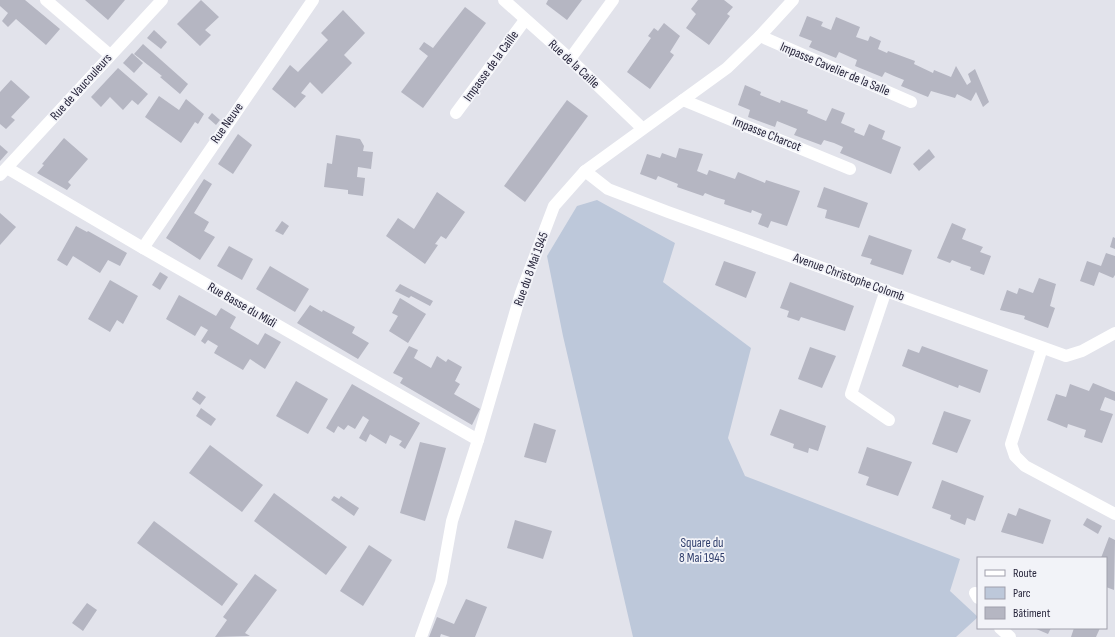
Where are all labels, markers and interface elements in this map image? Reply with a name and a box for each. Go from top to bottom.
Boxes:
street label: Impasse de la Caille [460,27,522,105]
street label: Rue de la Caille [545,36,603,92]
street label: Impasse Cavelier de la Salle [778,39,892,99]
street label: Rue de Vaucouleurs [47,50,115,124]
street label: Rue Neuve [207,99,247,147]
street label: Impasse Charcot [730,113,804,155]
street label: Rue du 8 Mai 1945 [510,230,552,308]
street label: Avenue Christophe Colomb [790,249,907,305]
street label: Rue Basse du Midi [205,279,279,331]
park label: Square du 8 Mai 1945 [679,535,725,566]
legend [977,557,1107,629]
text: Route [1013,566,1037,581]
text: Parc [1013,586,1031,601]
text: Bâtiment [1013,606,1051,621]

